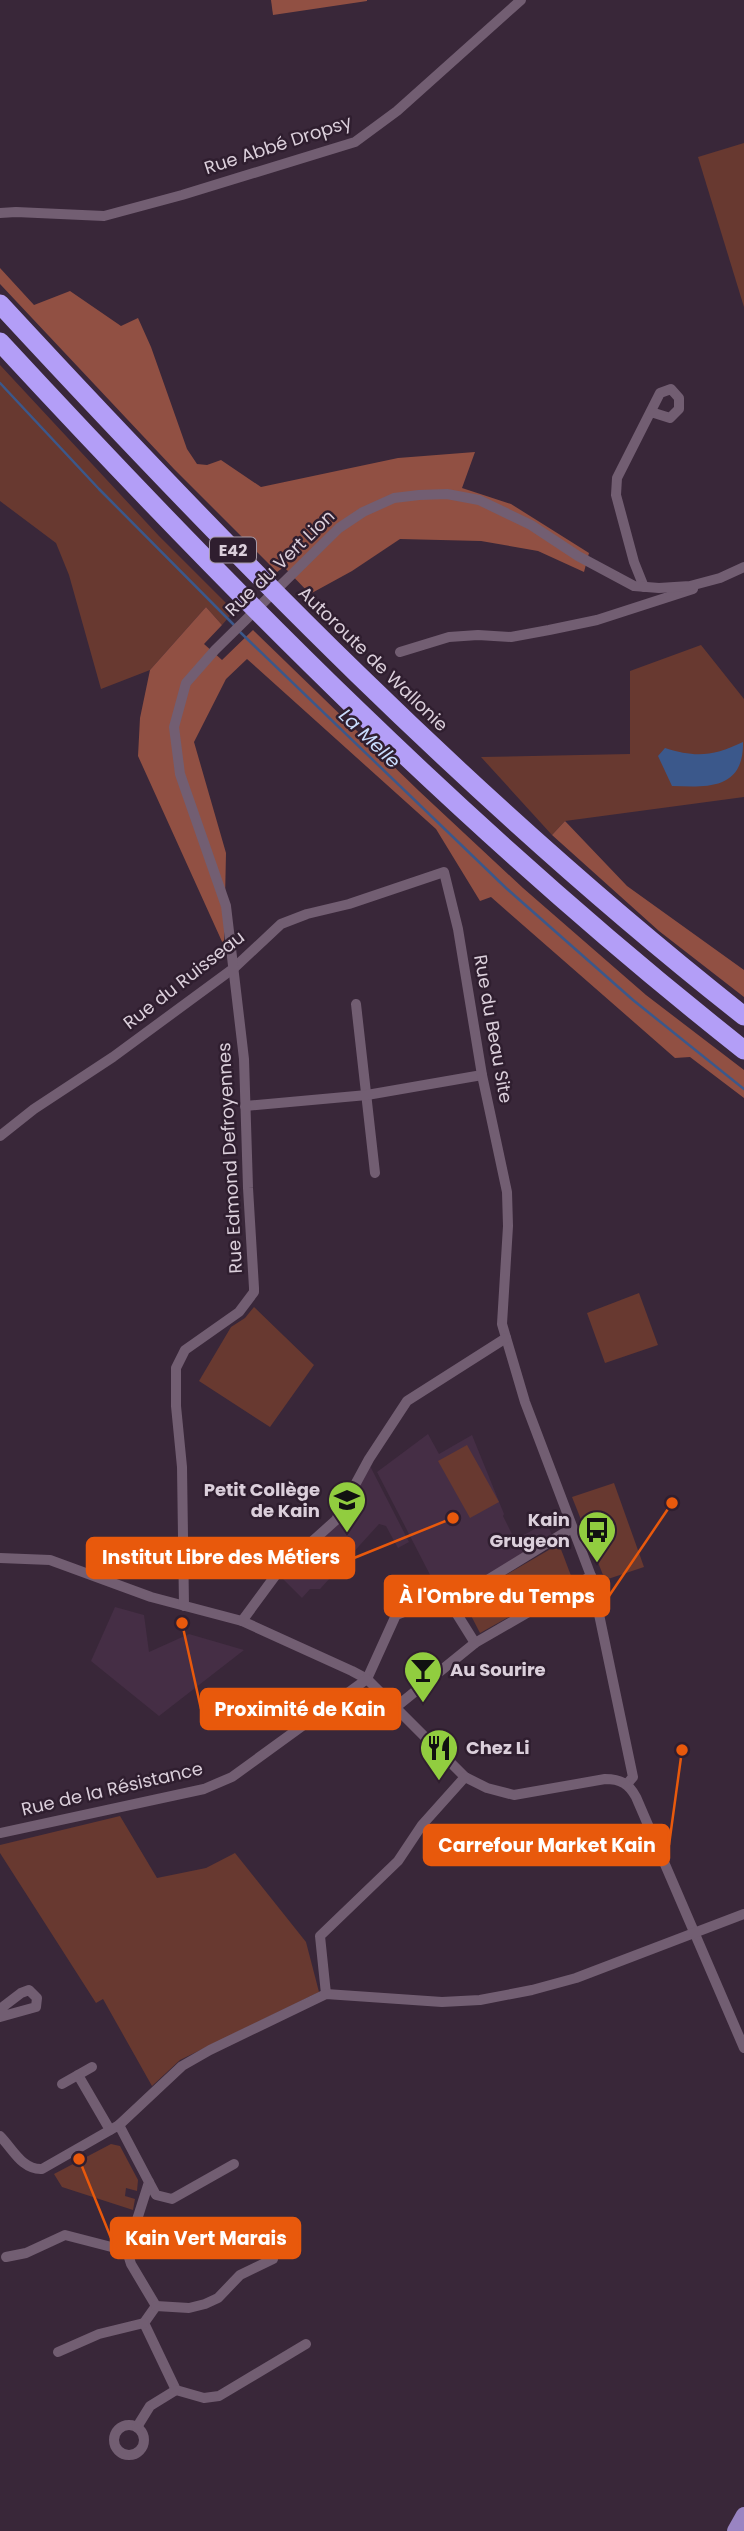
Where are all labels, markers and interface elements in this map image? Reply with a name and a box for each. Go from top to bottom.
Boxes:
street label: Rue Abbé Dropsy [201,109,355,180]
street label: Rue du Vert Lion [219,504,340,622]
road number: E42 [210,538,256,562]
street label: Autoroute de Wallonie [293,580,454,737]
water label: La Melle [333,702,407,775]
street label: Rue du Ruisseau [118,924,249,1035]
street label: Rue du Beau Site [468,953,519,1105]
street label: Rue Edmond Defroyennes [211,1042,248,1274]
place label: Petit Collège de Kain [204,1477,320,1523]
school or university icon: Petit Collège de Kain [326,1479,368,1534]
place label: Kain Grugeon [490,1507,570,1553]
bus stop icon: Kain Grugeon [576,1509,618,1564]
callout: Institut Libre des Métiers [87,1538,354,1578]
text: Institut Libre des Métiers [102,1544,340,1571]
callout: À l'Ombre du Temps [385,1576,609,1616]
text: À l'Ombre du Temps [399,1583,595,1610]
bar icon: Au Sourire [402,1649,444,1704]
place label: Au Sourire [450,1657,546,1682]
callout: Proximité de Kain [201,1689,400,1729]
text: Proximité de Kain [214,1696,386,1723]
restaurant icon: Chez Li [418,1727,460,1782]
place label: Chez Li [466,1735,530,1760]
street label: Rue de la Résistance [19,1755,205,1822]
callout: Carrefour Market Kain [424,1825,669,1865]
text: Carrefour Market Kain [438,1832,656,1859]
callout: Kain Vert Marais [111,2218,300,2258]
text: Kain Vert Marais [125,2225,287,2252]

